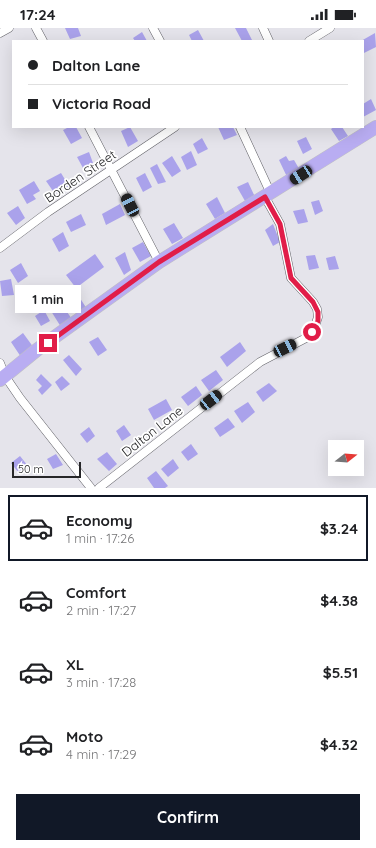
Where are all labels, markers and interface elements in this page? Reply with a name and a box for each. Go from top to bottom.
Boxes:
text: 17:24 [20,5,56,24]
text: Dalton Lane [52,56,140,75]
text: Victoria Road [52,94,151,113]
street label: Borden Street [41,146,119,206]
car [288,163,314,187]
car [119,192,141,218]
callout: 1 min [15,285,81,313]
text: 1 min [32,291,64,307]
route start [303,323,321,341]
route end [39,334,57,352]
car [272,337,298,359]
car [198,388,224,412]
street label: Dalton Lane [118,402,186,460]
north arrow [328,440,364,476]
map controls [328,440,364,476]
scale bar [12,460,81,479]
text: 50 m [18,462,44,476]
icon: car [18,510,54,546]
text: Economy [66,511,133,530]
text: $3.24 [320,519,358,538]
text: 1 min · 17:26 [66,530,134,546]
icon: car [18,582,54,618]
text: Comfort [66,583,127,602]
text: $4.38 [320,591,358,610]
text: 2 min · 17:27 [66,602,136,618]
icon: car [18,654,54,690]
text: XL [66,655,84,674]
text: $5.51 [323,663,358,682]
text: 3 min · 17:28 [66,674,136,690]
icon: car [18,726,54,762]
text: Moto [66,727,103,746]
text: $4.32 [320,735,358,754]
text: 4 min · 17:29 [66,746,137,762]
button: Confirm [16,794,360,840]

